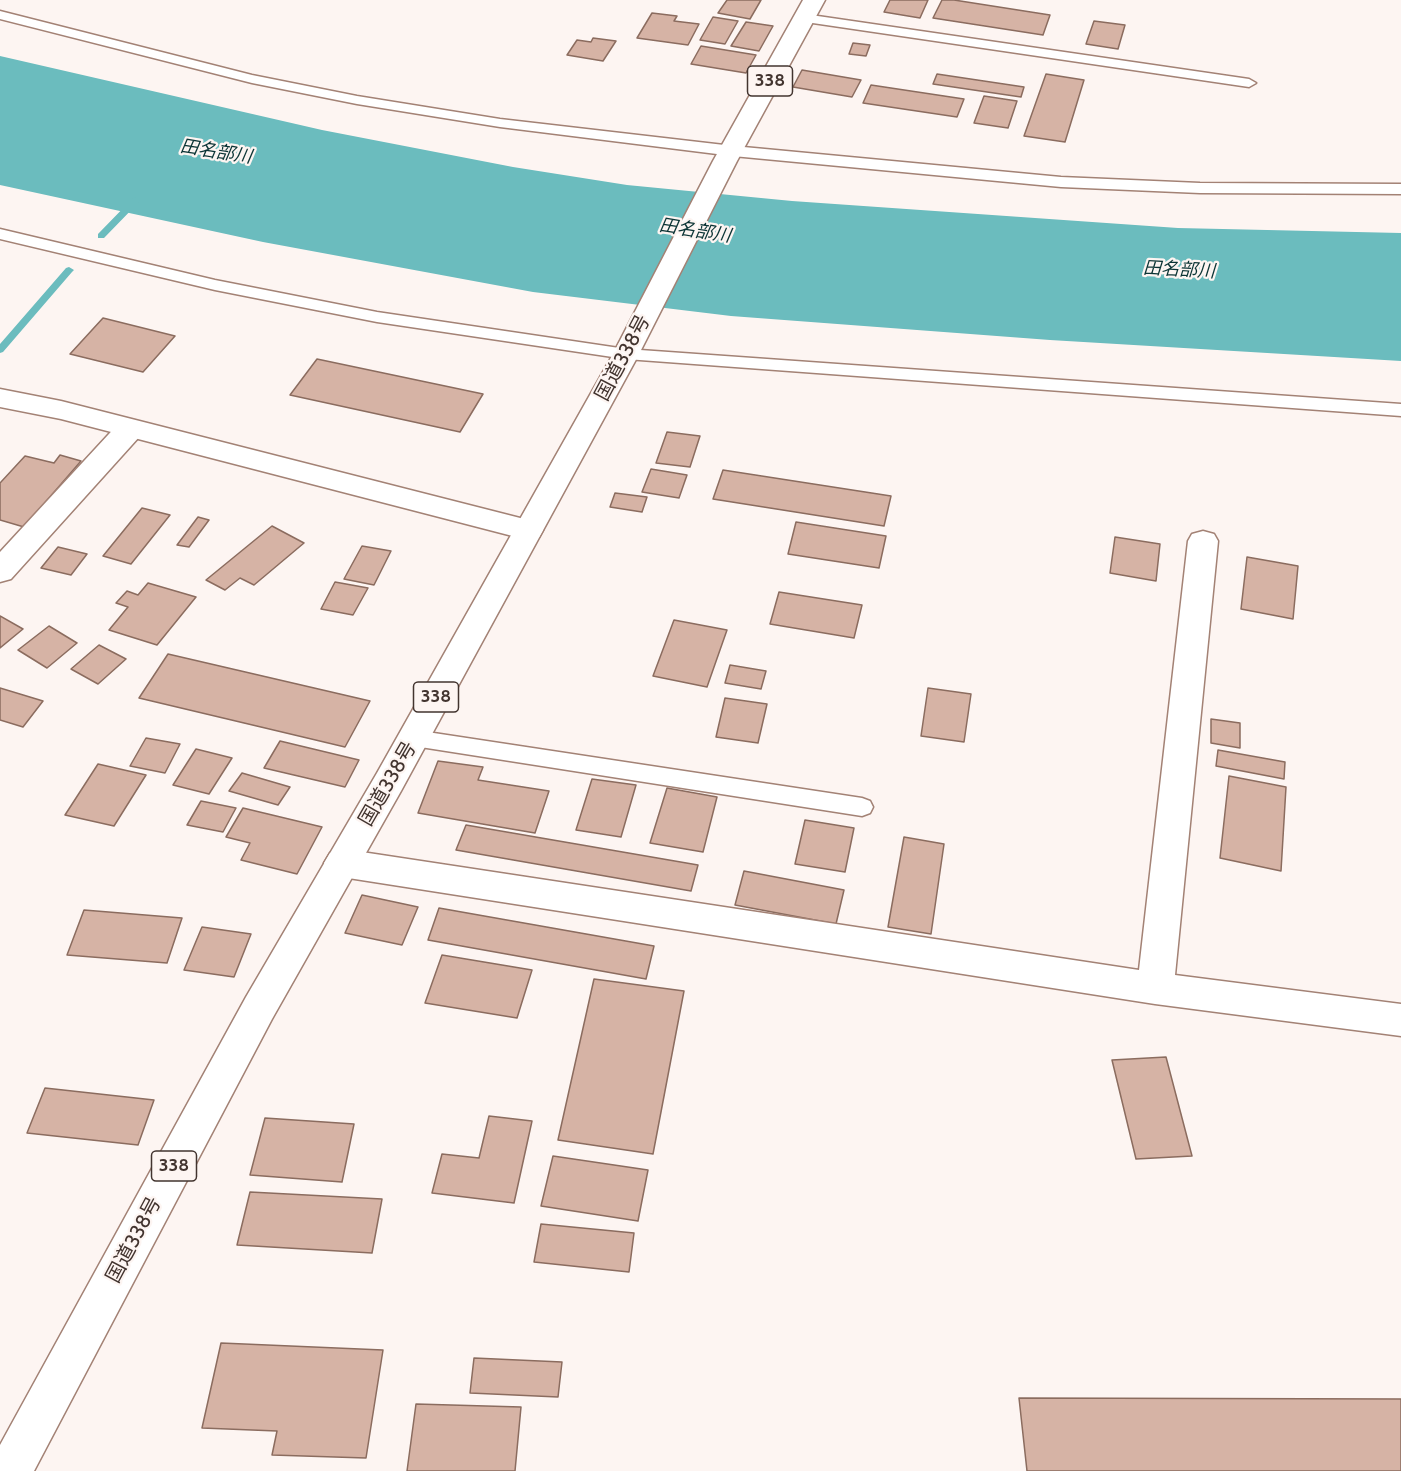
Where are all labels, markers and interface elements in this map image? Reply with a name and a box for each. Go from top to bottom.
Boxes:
road number: 338 [748,66,792,96]
water label: 田名部川 [179,136,253,168]
water label: 田名部川 [658,215,732,247]
water label: 田名部川 [1142,257,1216,283]
street label: 国道338号 [590,311,656,405]
road number: 338 [414,682,458,712]
street label: 国道338号 [354,737,422,831]
road number: 338 [152,1151,196,1181]
street label: 国道338号 [101,1193,167,1287]

